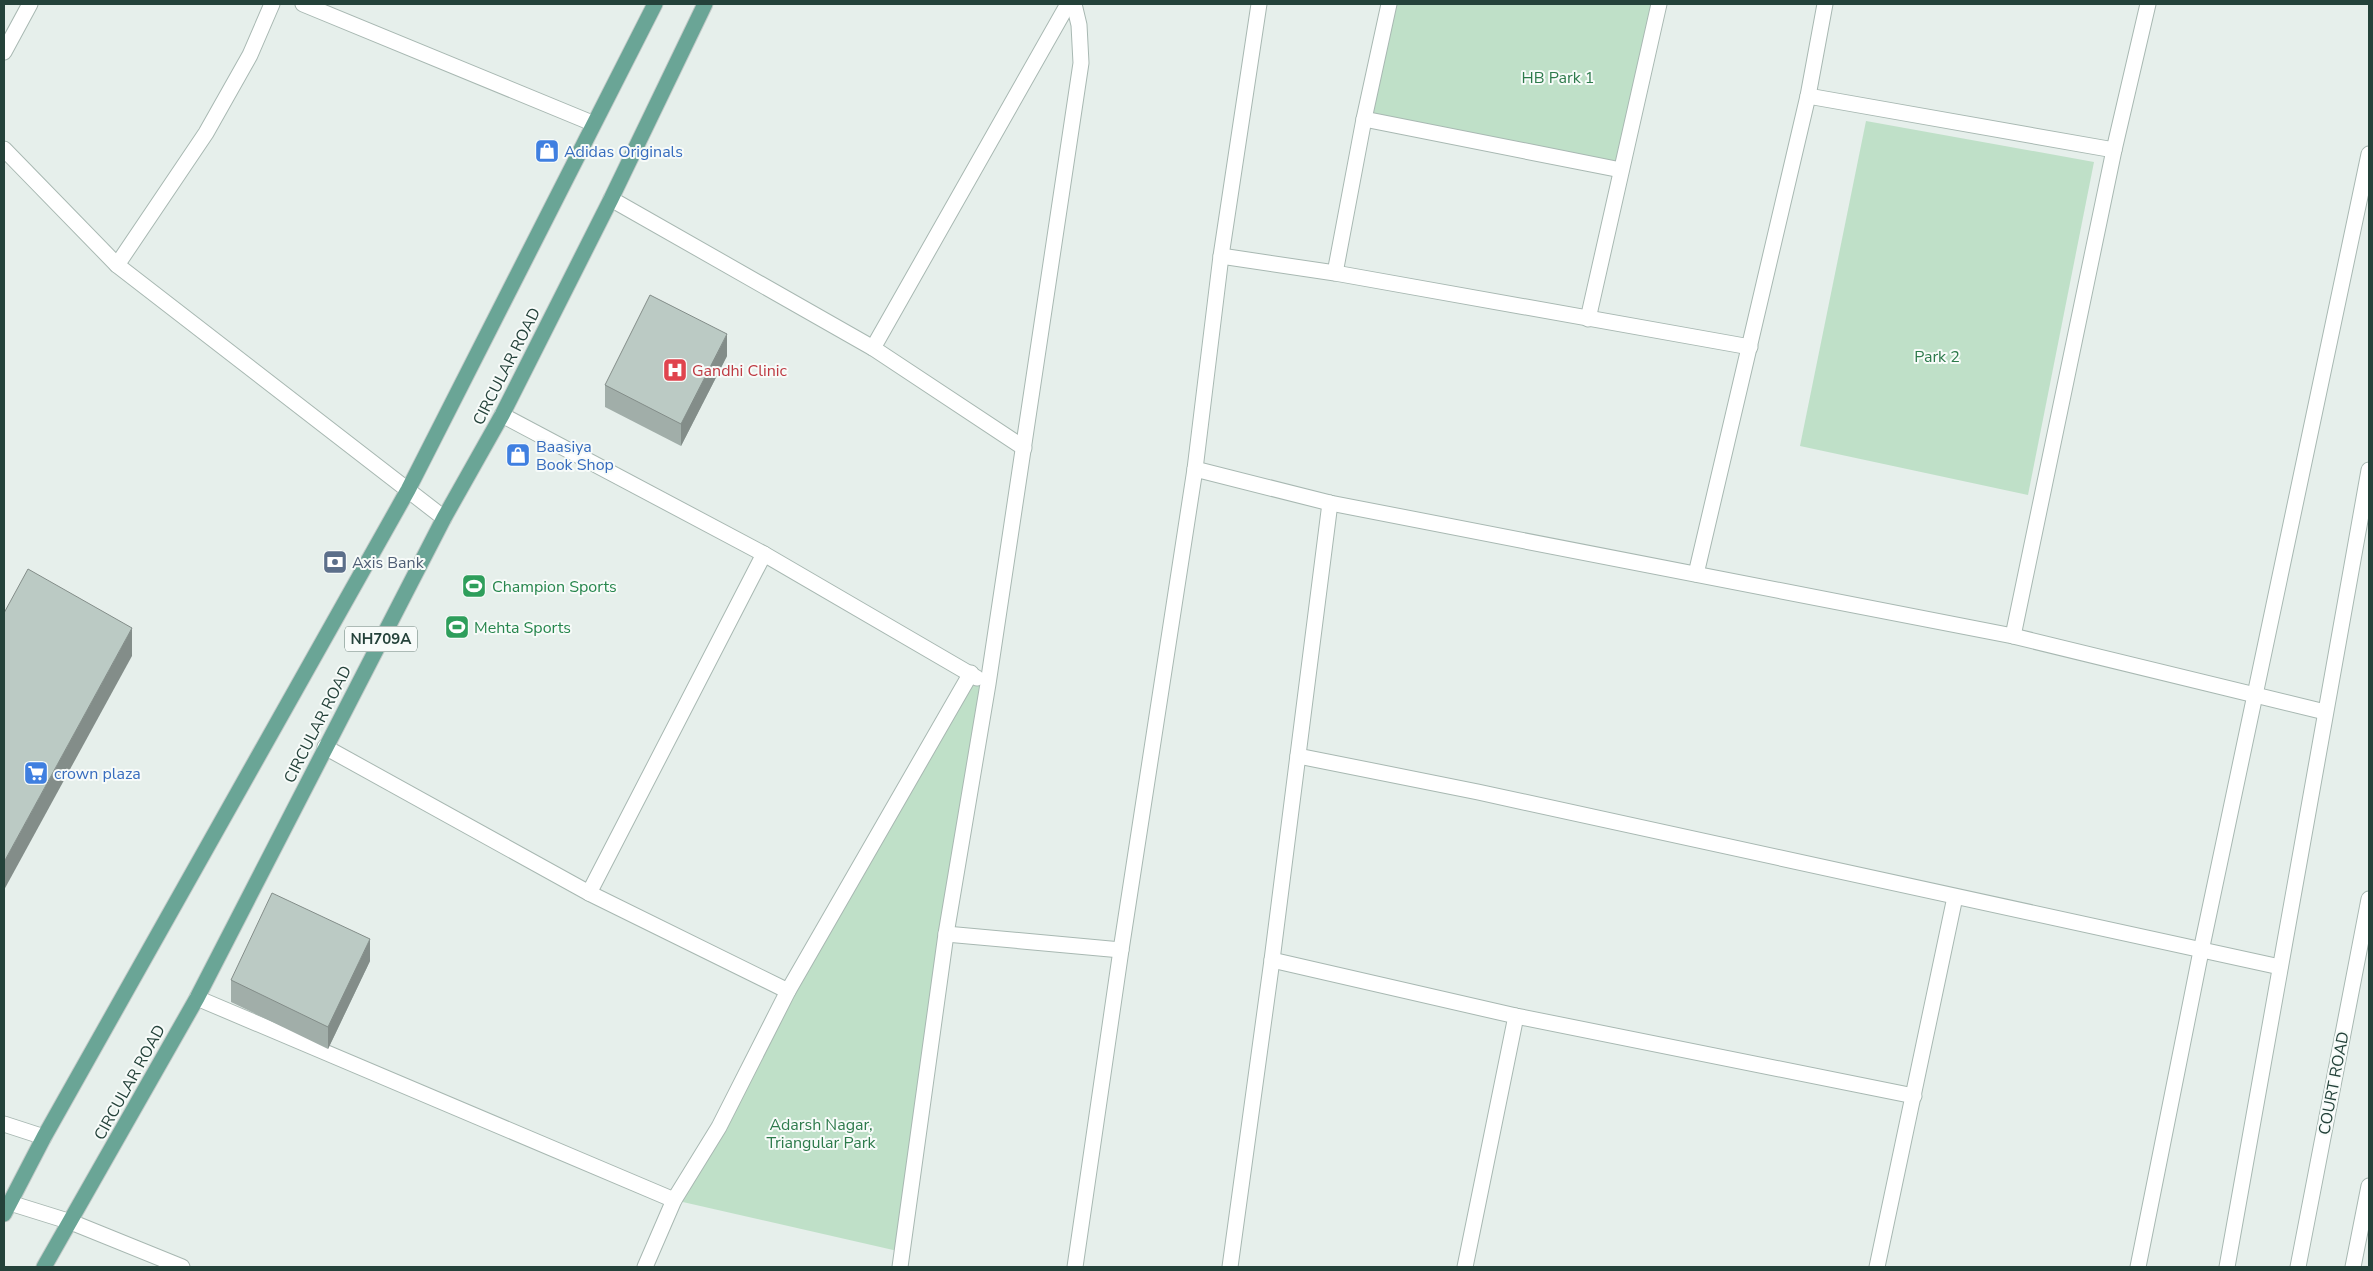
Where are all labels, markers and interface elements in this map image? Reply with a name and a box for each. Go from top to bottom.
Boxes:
park label: HB Park 1 [1522,67,1594,89]
shop icon: Adidas Originals [534,138,560,164]
place label: Adidas Originals [564,141,683,163]
street label: CIRCULAR ROAD [468,304,546,429]
park label: Park 2 [1914,346,1960,368]
hospital icon: Gandhi Clinic [662,357,688,383]
place label: Gandhi Clinic [692,360,787,382]
place label: Baasiya Book Shop [536,436,614,476]
shop icon: Baasiya Book Shop [505,442,531,468]
bank icon: Axis Bank [322,549,348,575]
place label: Axis Bank [352,552,425,574]
sports icon: Champion Sports [461,573,487,599]
place label: Champion Sports [492,576,617,598]
sports icon: Mehta Sports [444,614,470,640]
place label: Mehta Sports [474,617,571,639]
road number: NH709A [345,626,417,652]
street label: CIRCULAR ROAD [279,662,357,787]
supermarket icon: crown plaza [23,760,49,786]
place label: crown plaza [54,763,141,785]
street label: CIRCULAR ROAD [89,1021,171,1144]
street label: COURT ROAD [2313,1030,2355,1137]
park label: Adarsh Nagar, Triangular Park [767,1114,876,1154]

